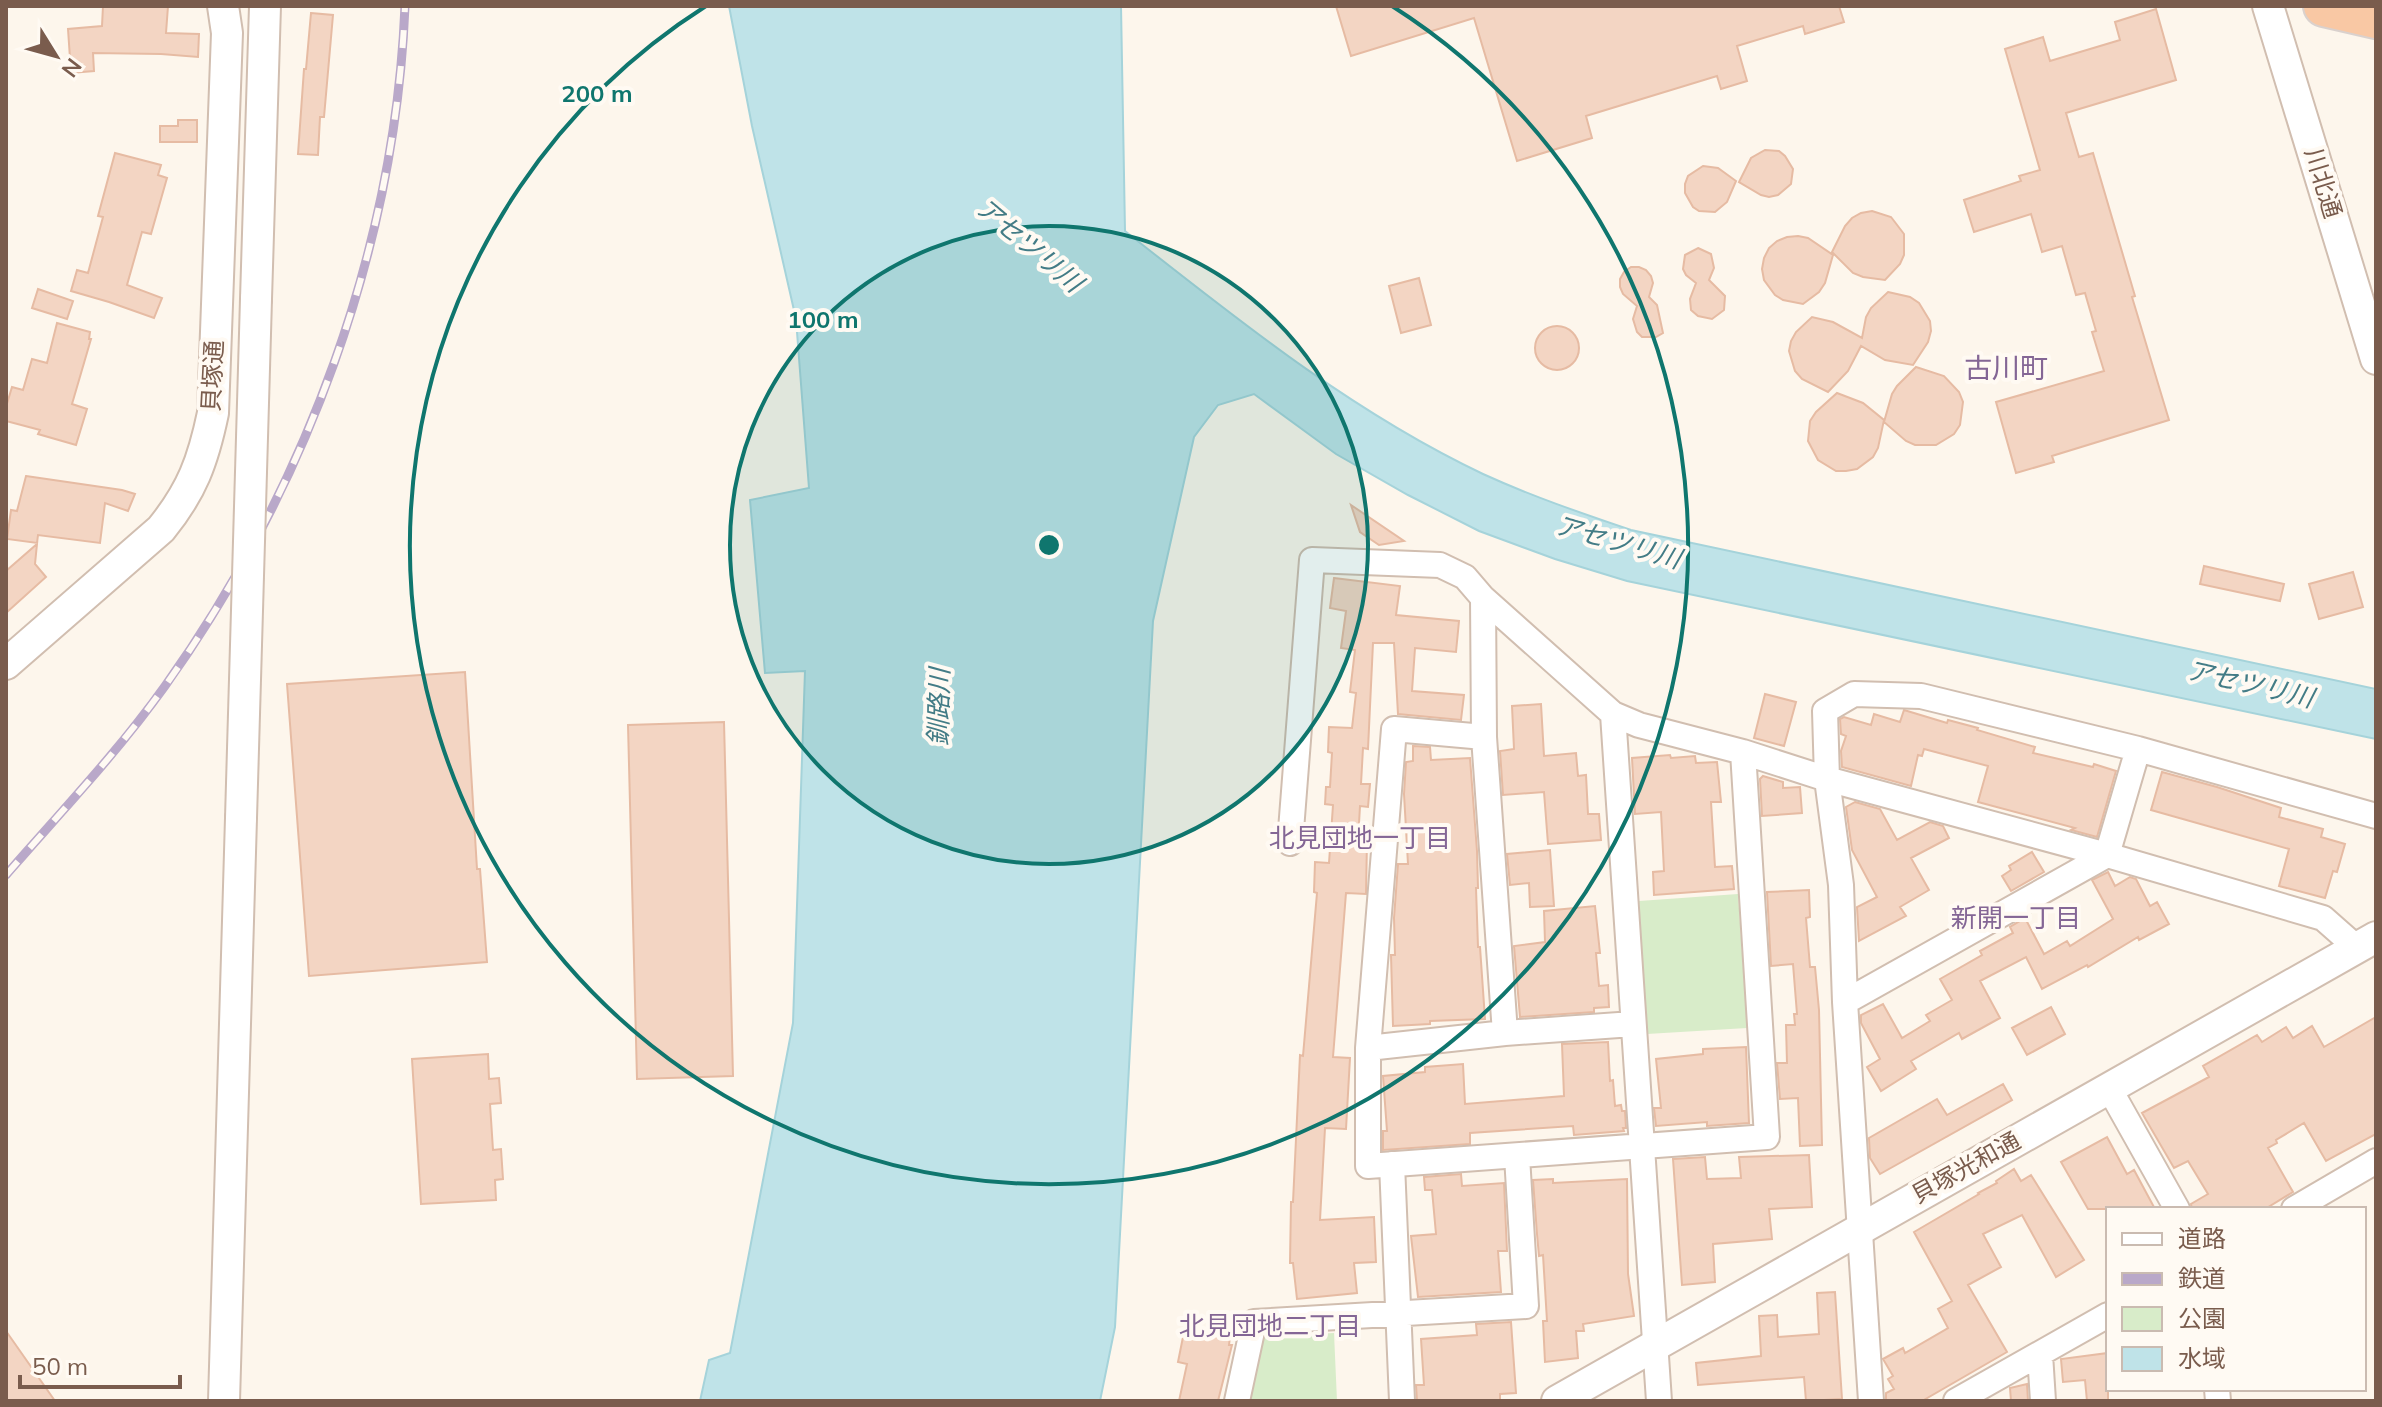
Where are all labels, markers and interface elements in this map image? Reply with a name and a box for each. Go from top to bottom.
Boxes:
north arrow [16,16,96,96]
text: N [56,53,88,83]
text: 200 m [561,78,633,108]
street label: 川北通 [2299,144,2349,222]
water label: アセツリ川 [969,190,1092,301]
text: 100 m [787,304,859,334]
street label: 貝塚通 [195,339,229,413]
district label: 古川町 [1964,350,2048,385]
water label: アセツリ川 [1551,508,1688,576]
centre of rings [1035,531,1063,559]
water label: アセツリ川 [2183,653,2320,715]
water label: 釧路川 [921,665,956,746]
district label: 北見団地一丁目 [1269,821,1451,854]
district label: 新開一丁目 [1951,901,2081,934]
street label: 貝塚光和通 [1906,1125,2025,1209]
legend [2106,1207,2366,1391]
text: 道路 [2178,1223,2226,1253]
text: 鉄道 [2178,1263,2226,1293]
text: 公園 [2178,1303,2226,1333]
district label: 北見団地二丁目 [1179,1309,1361,1342]
scale bar [20,1339,180,1389]
text: 水域 [2178,1343,2226,1373]
text: 50 m [32,1351,88,1381]

